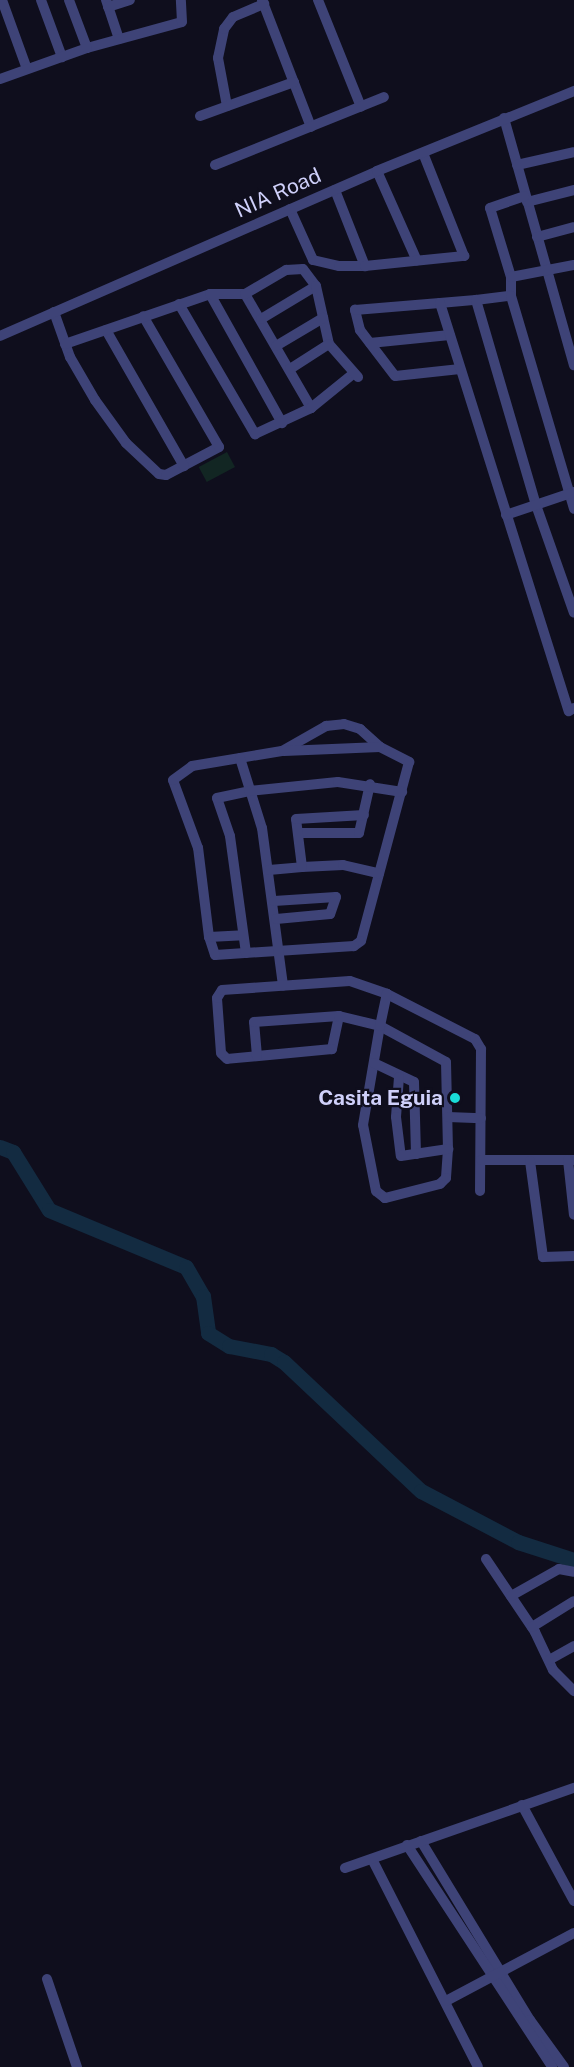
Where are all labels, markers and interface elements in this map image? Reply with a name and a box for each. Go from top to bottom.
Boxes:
street label: NIA Road [231,163,325,223]
place label: Casita Eguia [318,1085,443,1111]
marker: Casita Eguia [448,1091,462,1105]

